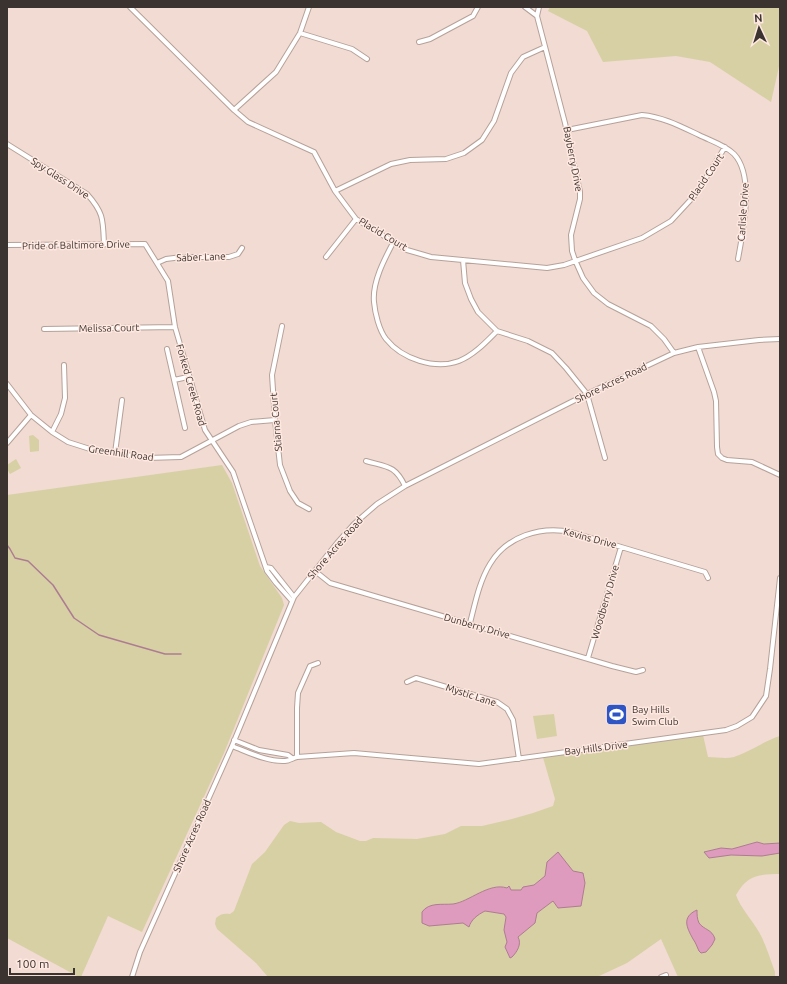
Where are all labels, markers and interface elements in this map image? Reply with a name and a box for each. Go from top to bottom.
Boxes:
north arrow [739,8,779,48]
text: N [754,12,763,24]
street label: Bayberry Drive [561,125,585,193]
street label: Placid Court [686,151,726,203]
street label: Spy Glass Drive [29,155,91,201]
street label: Carlisle Drive [735,182,751,242]
street label: Placid Court [357,215,409,253]
street label: Pride of Baltimore Drive [22,239,130,251]
street label: Saber Lane [176,251,226,263]
street label: Melissa Court [79,322,140,334]
street label: Forked Creek Road [174,343,208,427]
street label: Shore Acres Road [573,361,649,405]
street label: Stiarna Court [268,392,284,452]
street label: Greenhill Road [88,443,155,463]
street label: Shore Acres Road [305,515,365,581]
street label: Kevins Drive [562,526,618,550]
street label: Woodberry Drive [589,564,621,640]
street label: Dunberry Drive [443,611,511,641]
street label: Mystic Lane [444,682,498,708]
sports icon: Bay Hills Swim Club [604,702,630,728]
place label: Bay Hills Swim Club [632,704,679,727]
street label: Bay Hills Drive [564,739,628,757]
street label: Shore Acres Road [171,798,213,874]
scale bar [10,950,74,976]
text: 100 m [16,957,49,970]

